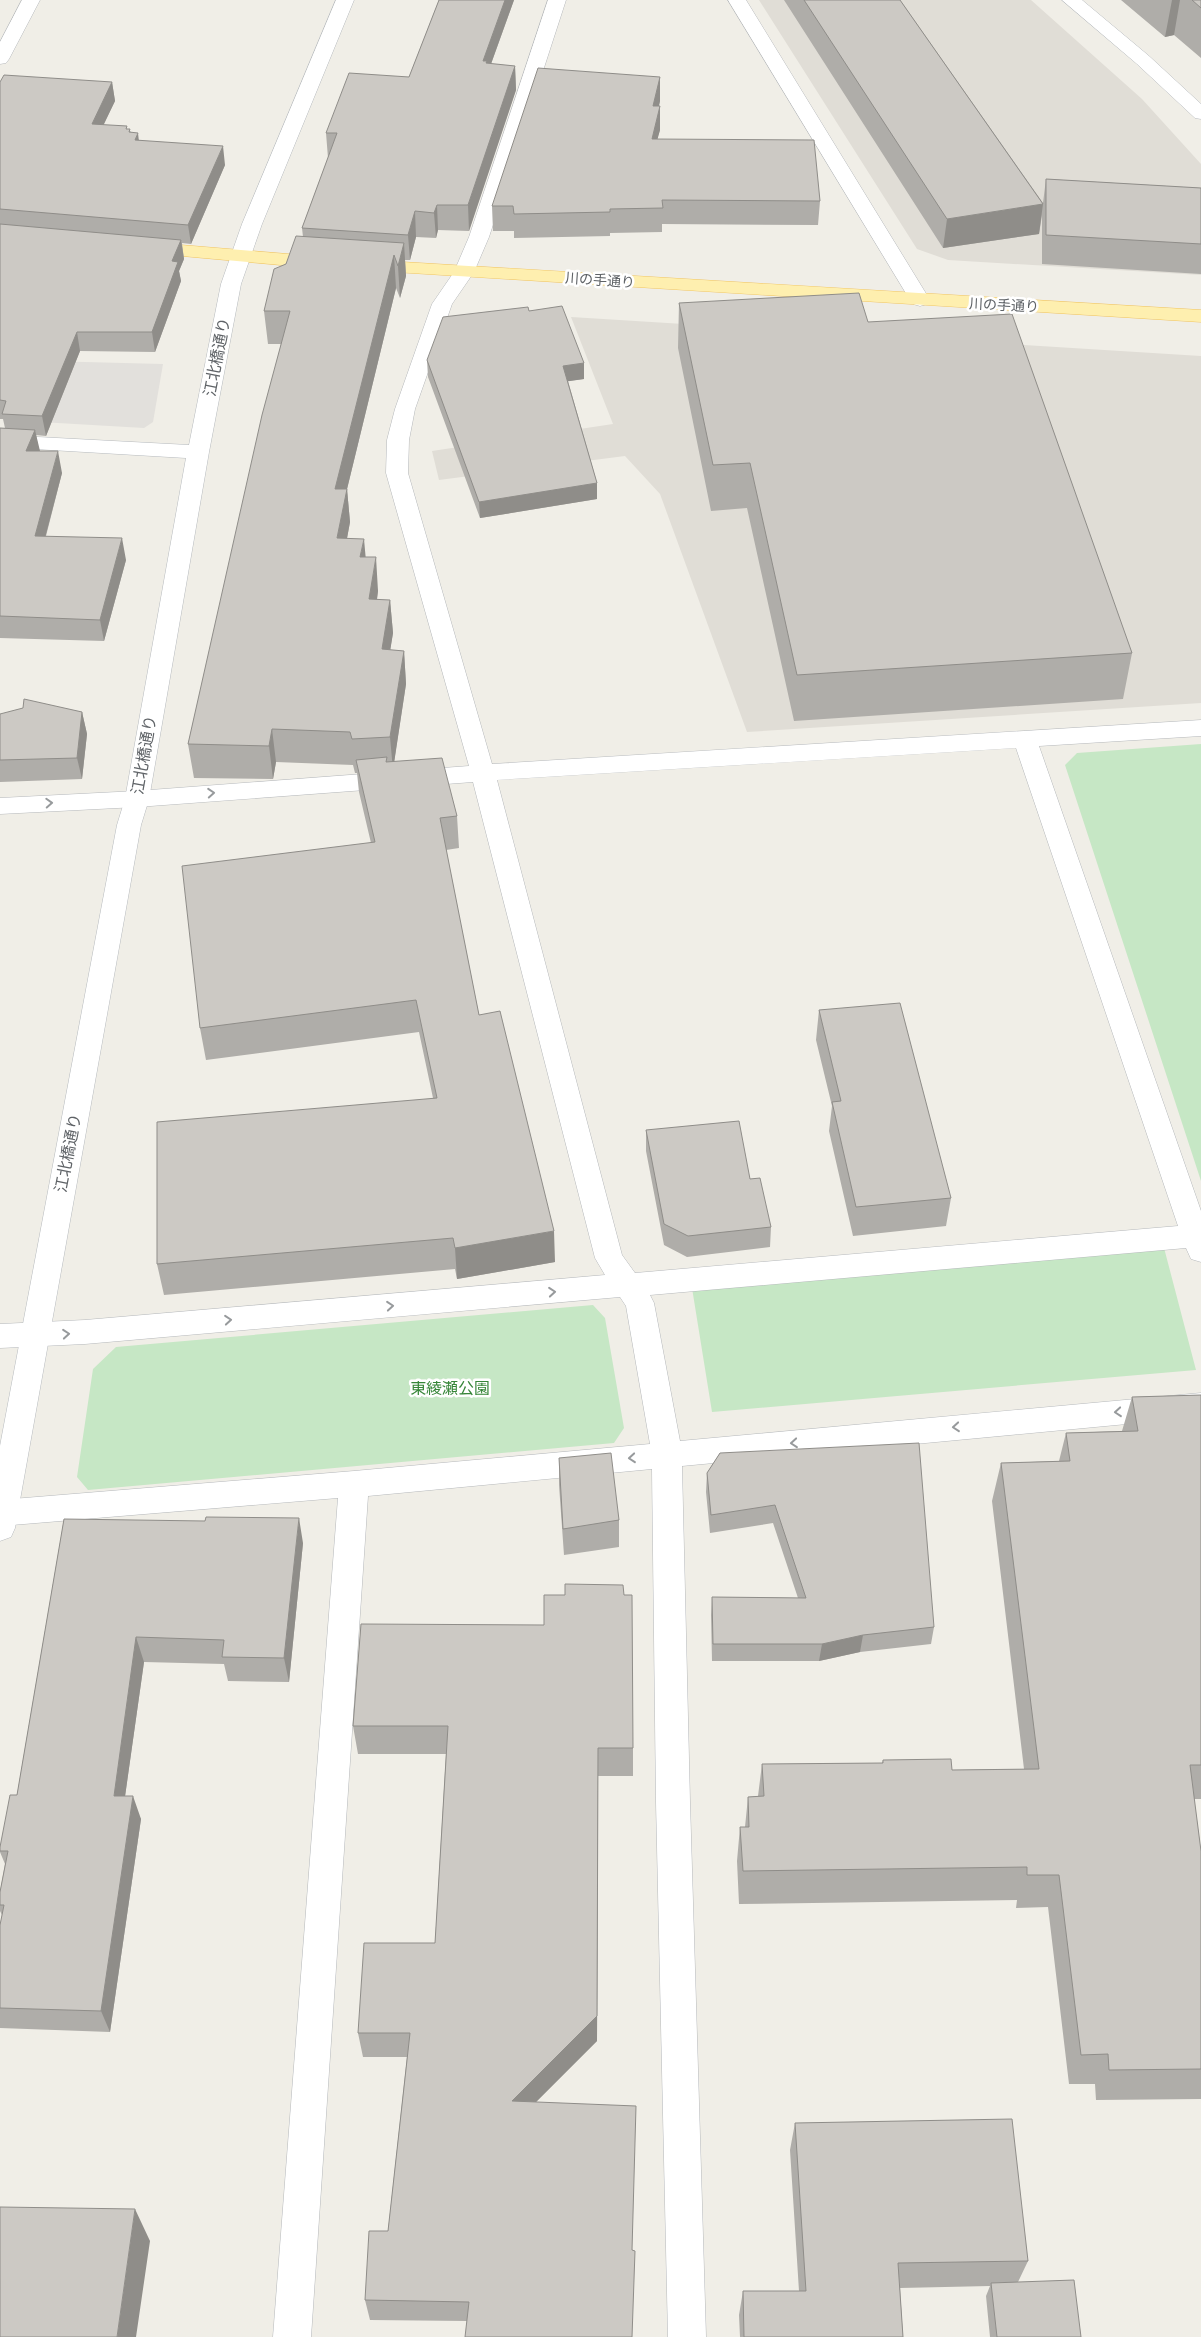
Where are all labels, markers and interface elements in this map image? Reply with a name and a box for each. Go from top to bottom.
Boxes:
street label: 川の手通り [565,270,635,290]
street label: 川の手通り [969,295,1039,315]
street label: 江北橋通り [200,316,234,398]
street label: 江北橋通り [128,714,160,796]
one-way arrow [207,788,215,799]
one-way arrow [45,798,53,809]
street label: 江北橋通り [51,1112,85,1194]
one-way arrow [548,1286,556,1297]
one-way arrow [386,1300,394,1311]
one-way arrow [224,1314,232,1325]
one-way arrow [62,1328,70,1339]
park label: 東綾瀬公園 [410,1379,490,1398]
one-way arrow [1113,1407,1121,1418]
one-way arrow [952,1422,960,1433]
one-way arrow [790,1437,798,1448]
one-way arrow [628,1452,636,1463]

